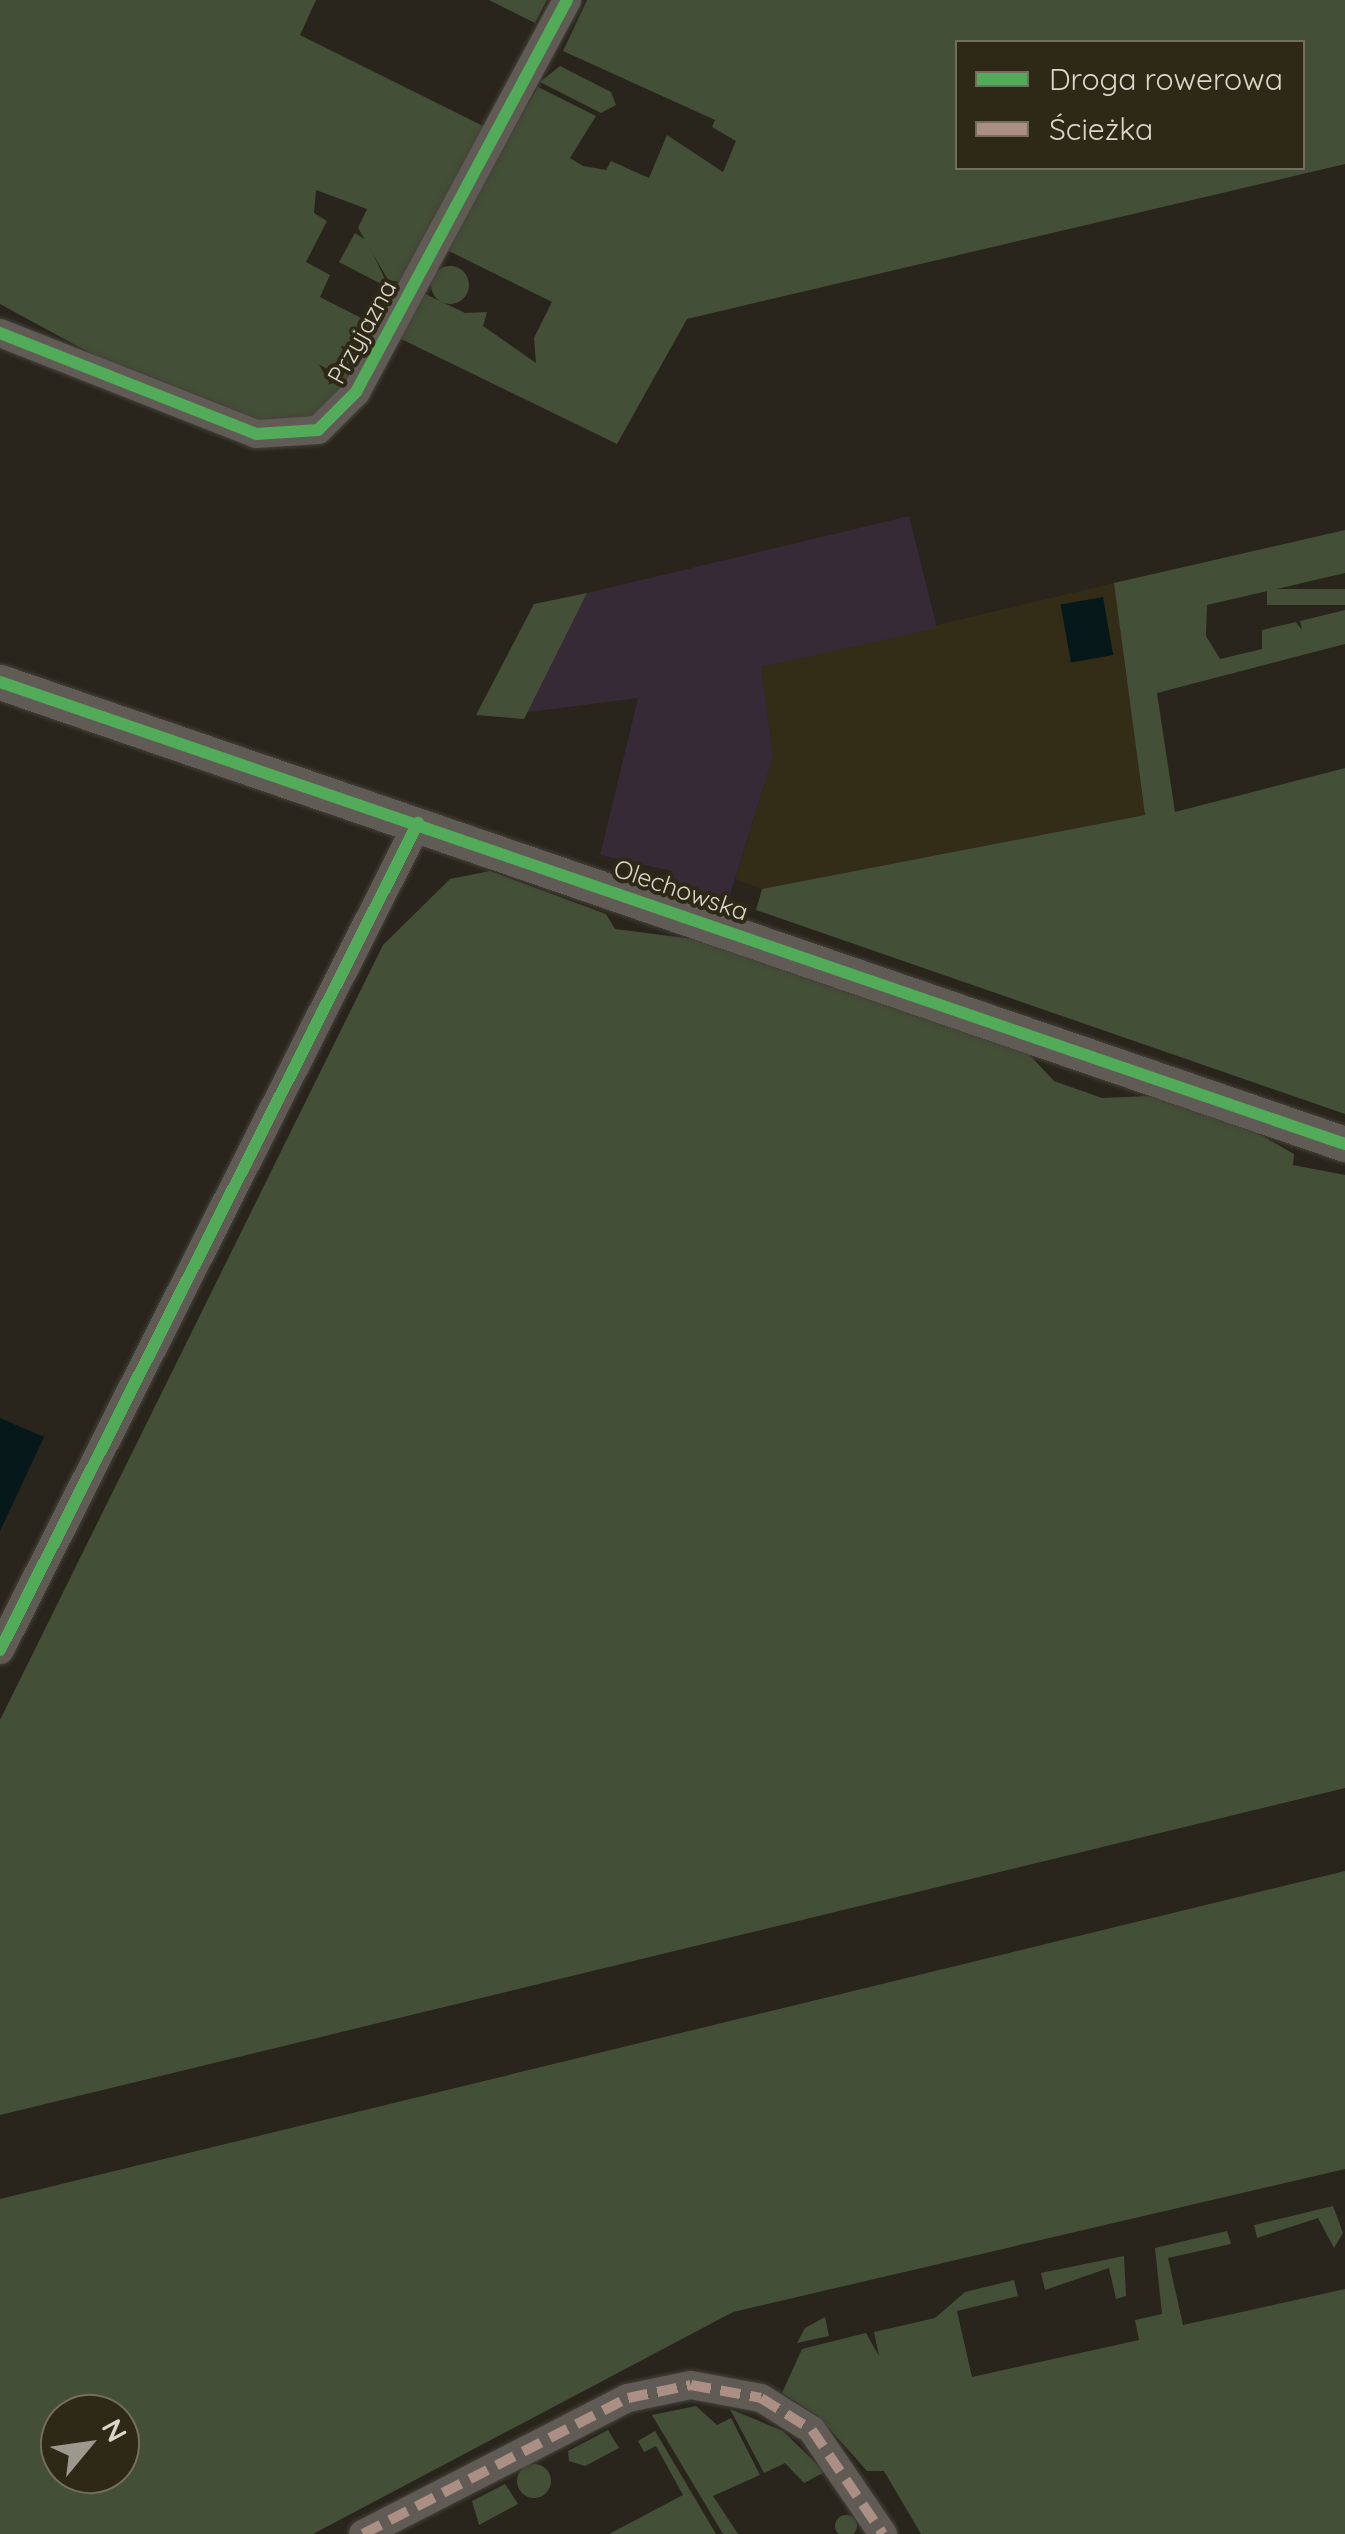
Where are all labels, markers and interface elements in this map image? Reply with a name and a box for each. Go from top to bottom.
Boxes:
legend [955,40,1305,170]
text: Droga rowerowa [1049,60,1283,98]
text: Ścieżka [1049,110,1153,148]
street label: Przyjazna [321,275,403,389]
street label: Olechowska [610,853,752,927]
north arrow [40,2394,140,2494]
text: N [95,2413,135,2448]

